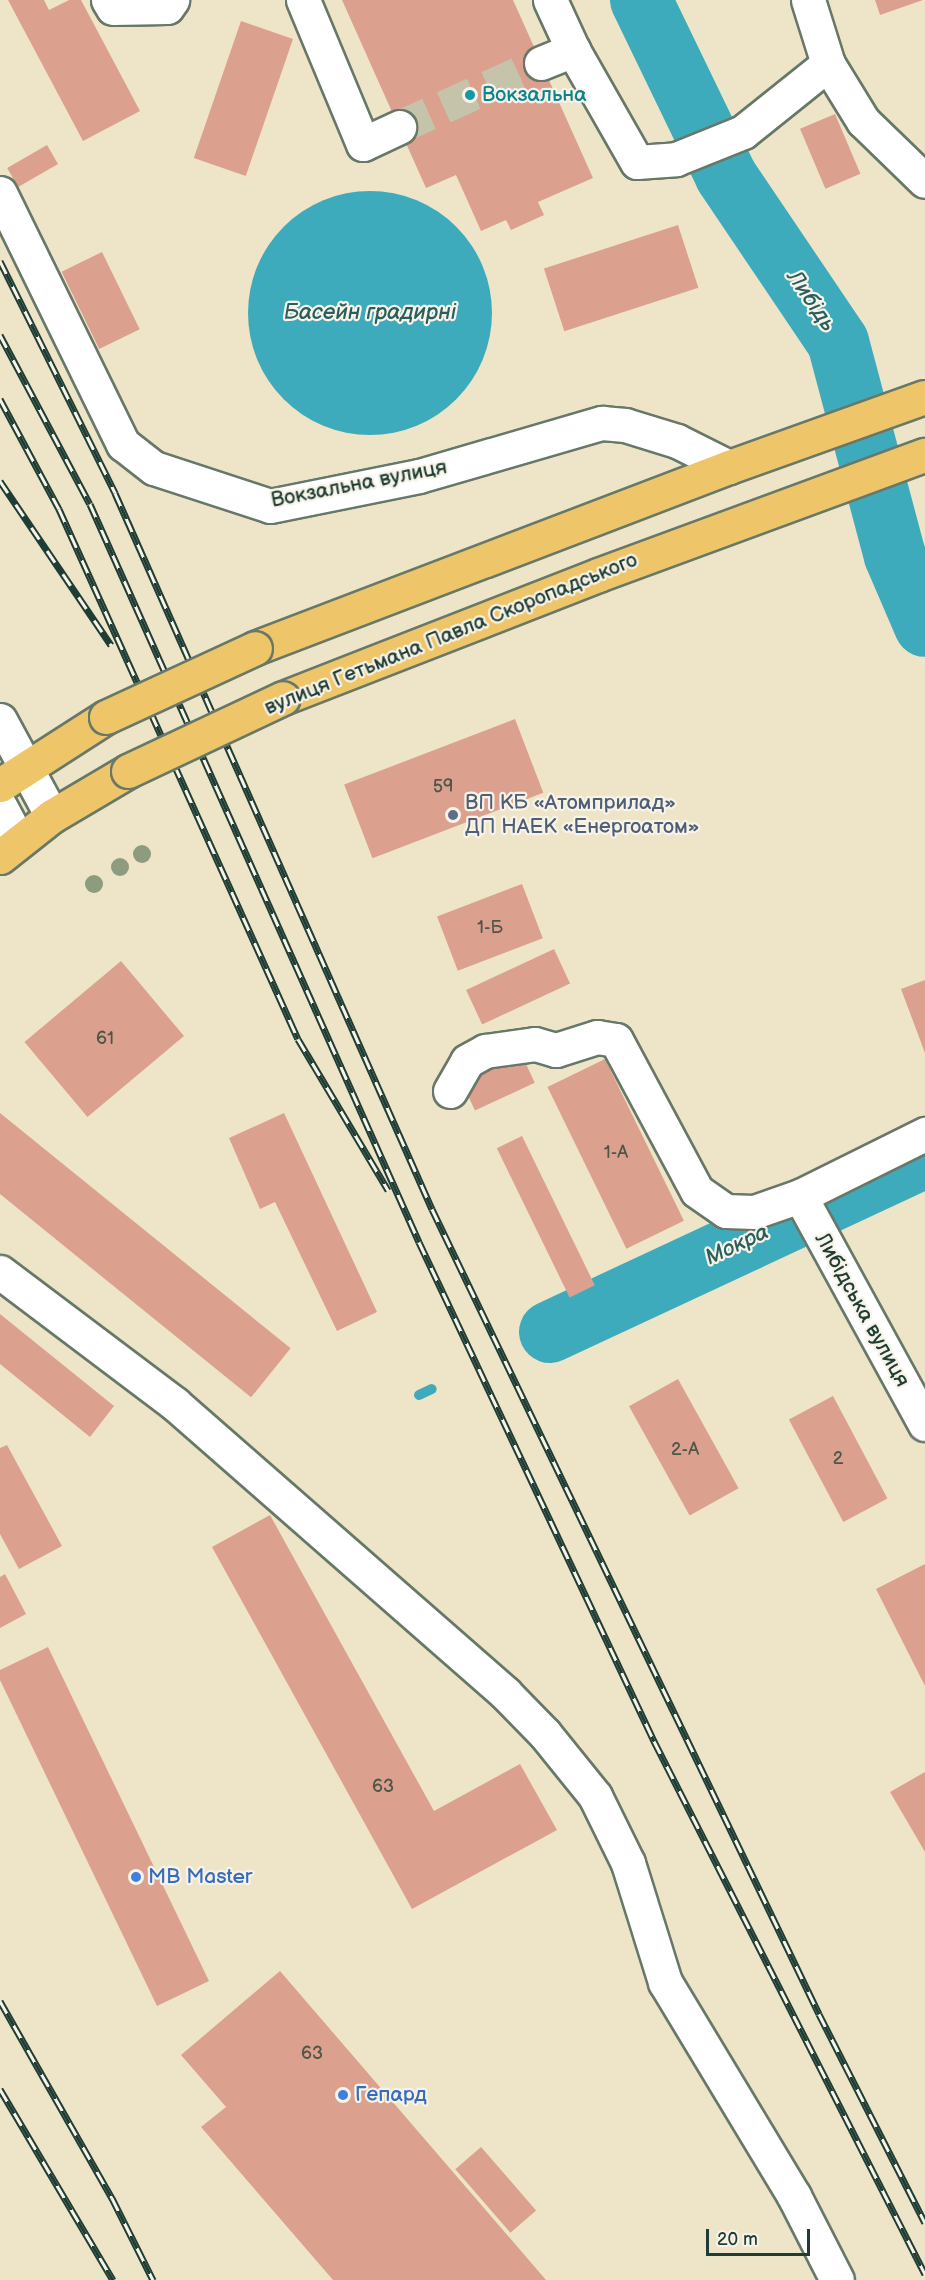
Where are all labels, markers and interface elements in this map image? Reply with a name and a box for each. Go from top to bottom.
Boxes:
place label: Вокзальна [482,82,587,108]
marker: Вокзальна [463,88,477,102]
water label: Либідь [781,265,841,337]
water label: Басейн градирні [284,300,456,326]
street label: Вокзальна вулиця [269,455,449,513]
street label: вулиця Гетьмана Павла Скоропадського [261,547,641,721]
house number: 59 [433,776,453,798]
place label: ВП КБ «Атомприлад» ДП НАЕК «Енергоатом» [465,790,700,840]
marker: ВП КБ «Атомприлад» ДП НАЕК «Енергоатом» [446,808,460,822]
house number: 1-Б [477,917,503,939]
house number: 61 [96,1028,114,1050]
house number: 1-А [604,1142,628,1164]
water label: Мокра [701,1219,773,1271]
street label: Либідська вулиця [809,1228,915,1392]
house number: 2-А [671,1439,699,1461]
house number: 2 [833,1448,843,1470]
house number: 63 [372,1776,394,1798]
place label: MB Master [148,1864,252,1890]
marker: MB Master [129,1870,143,1884]
house number: 63 [301,2043,323,2065]
place label: Гепард [355,2082,427,2108]
marker: Гепард [336,2088,350,2102]
scale bar [709,2217,812,2255]
text: 20 m [717,2229,758,2250]

